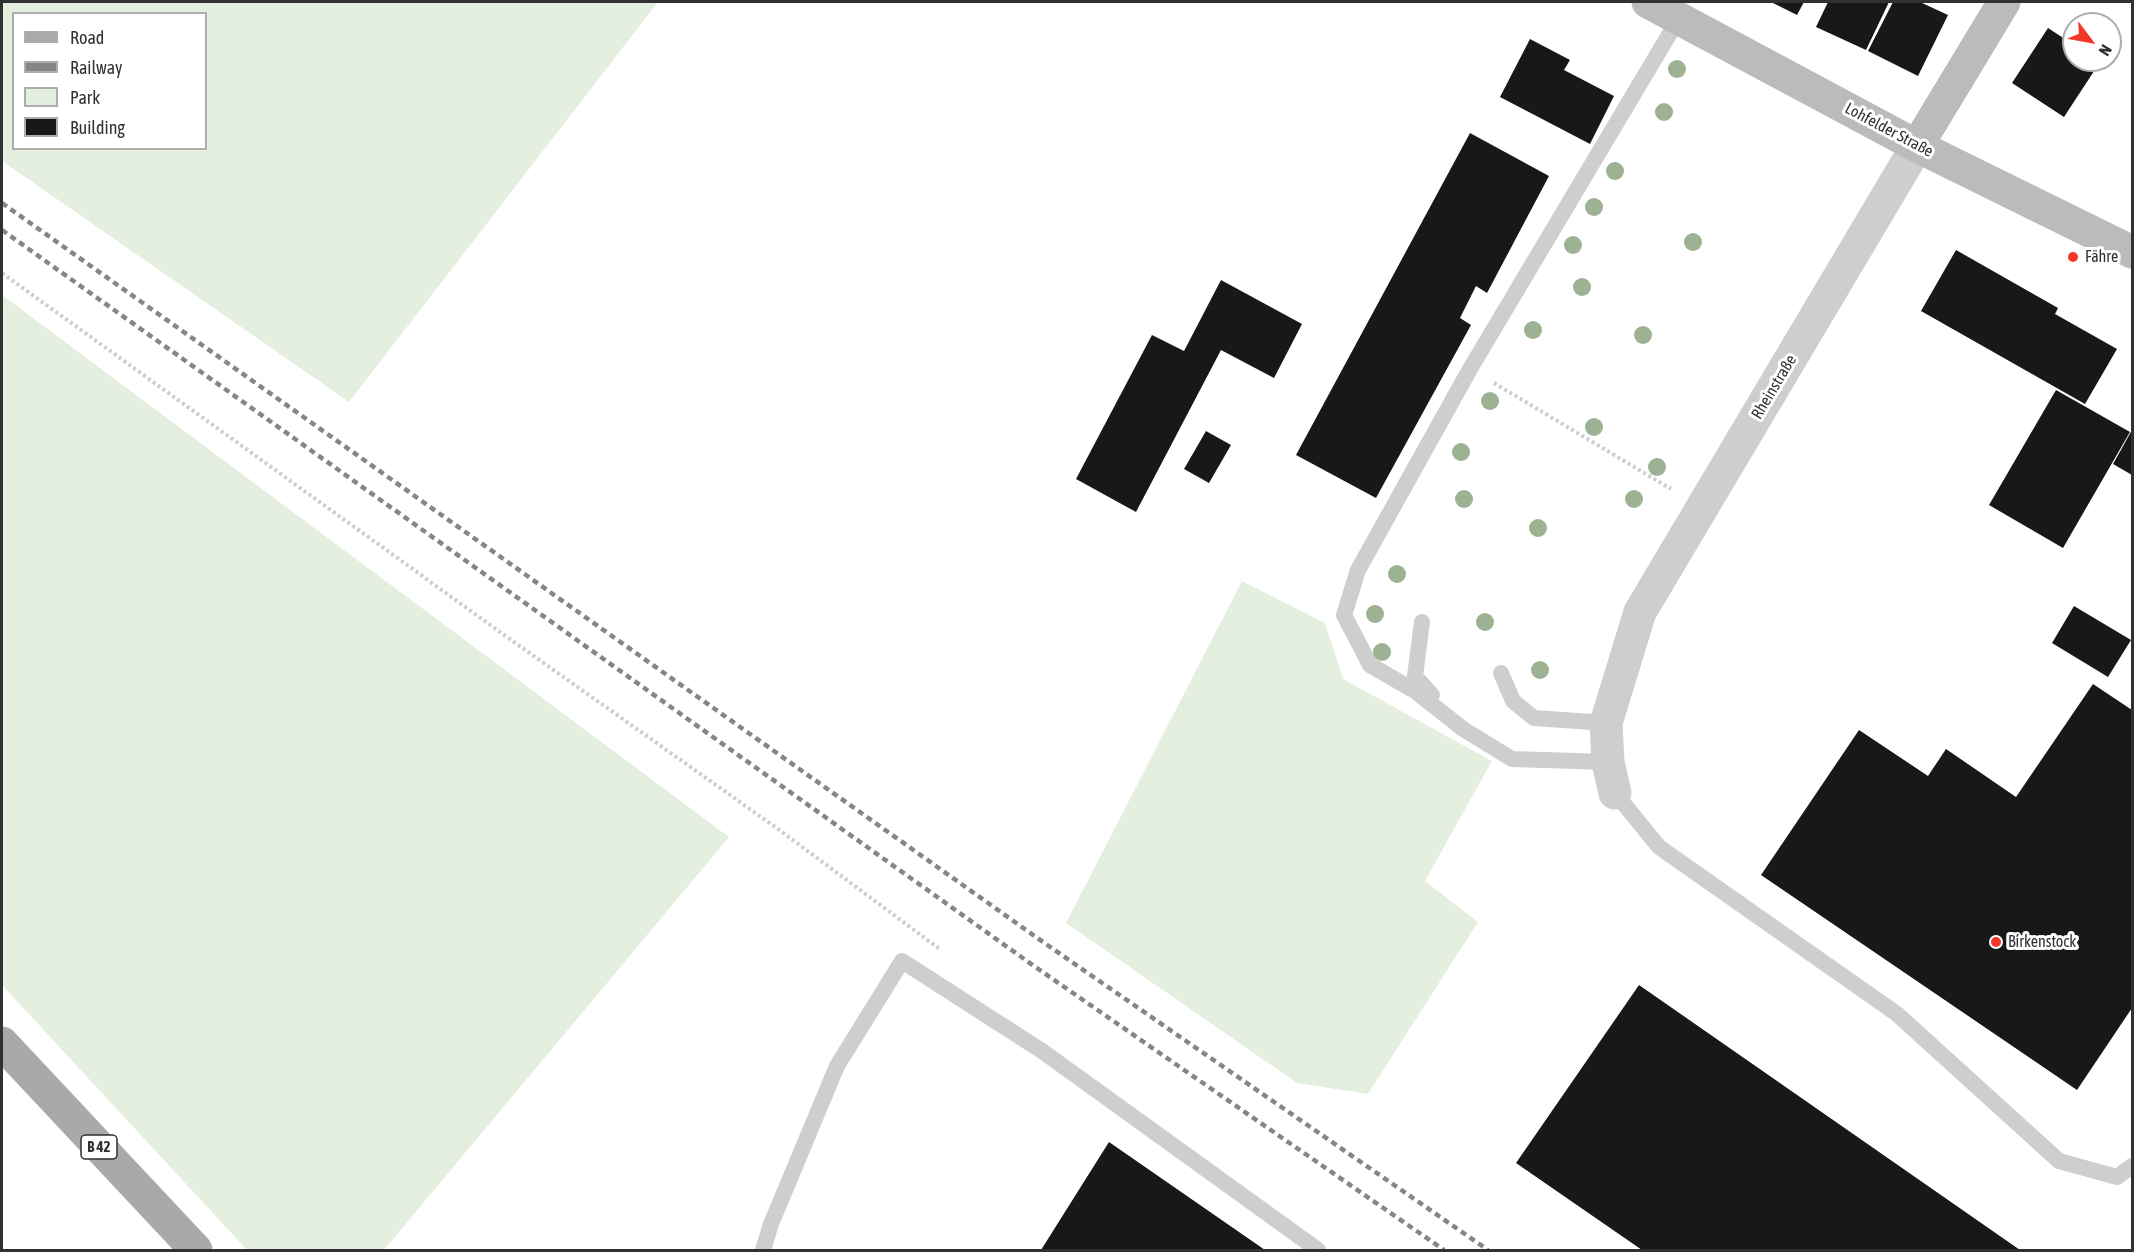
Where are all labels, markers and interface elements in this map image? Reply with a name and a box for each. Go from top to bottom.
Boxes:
legend [12,12,207,150]
north arrow [2062,12,2122,72]
text: Road [70,27,104,48]
text: N [2095,42,2116,59]
text: Railway [70,57,122,78]
text: Park [70,87,100,108]
street label: Lohfelder Straße [1842,99,1936,161]
text: Building [70,117,125,138]
place label: Fähre [2085,247,2118,267]
marker: Fähre [2066,250,2080,264]
street label: Rheinstraße [1747,351,1801,423]
place label: Birkenstock [2008,932,2076,952]
marker: Birkenstock [1989,935,2003,949]
road number: B 42 [81,1135,117,1159]

